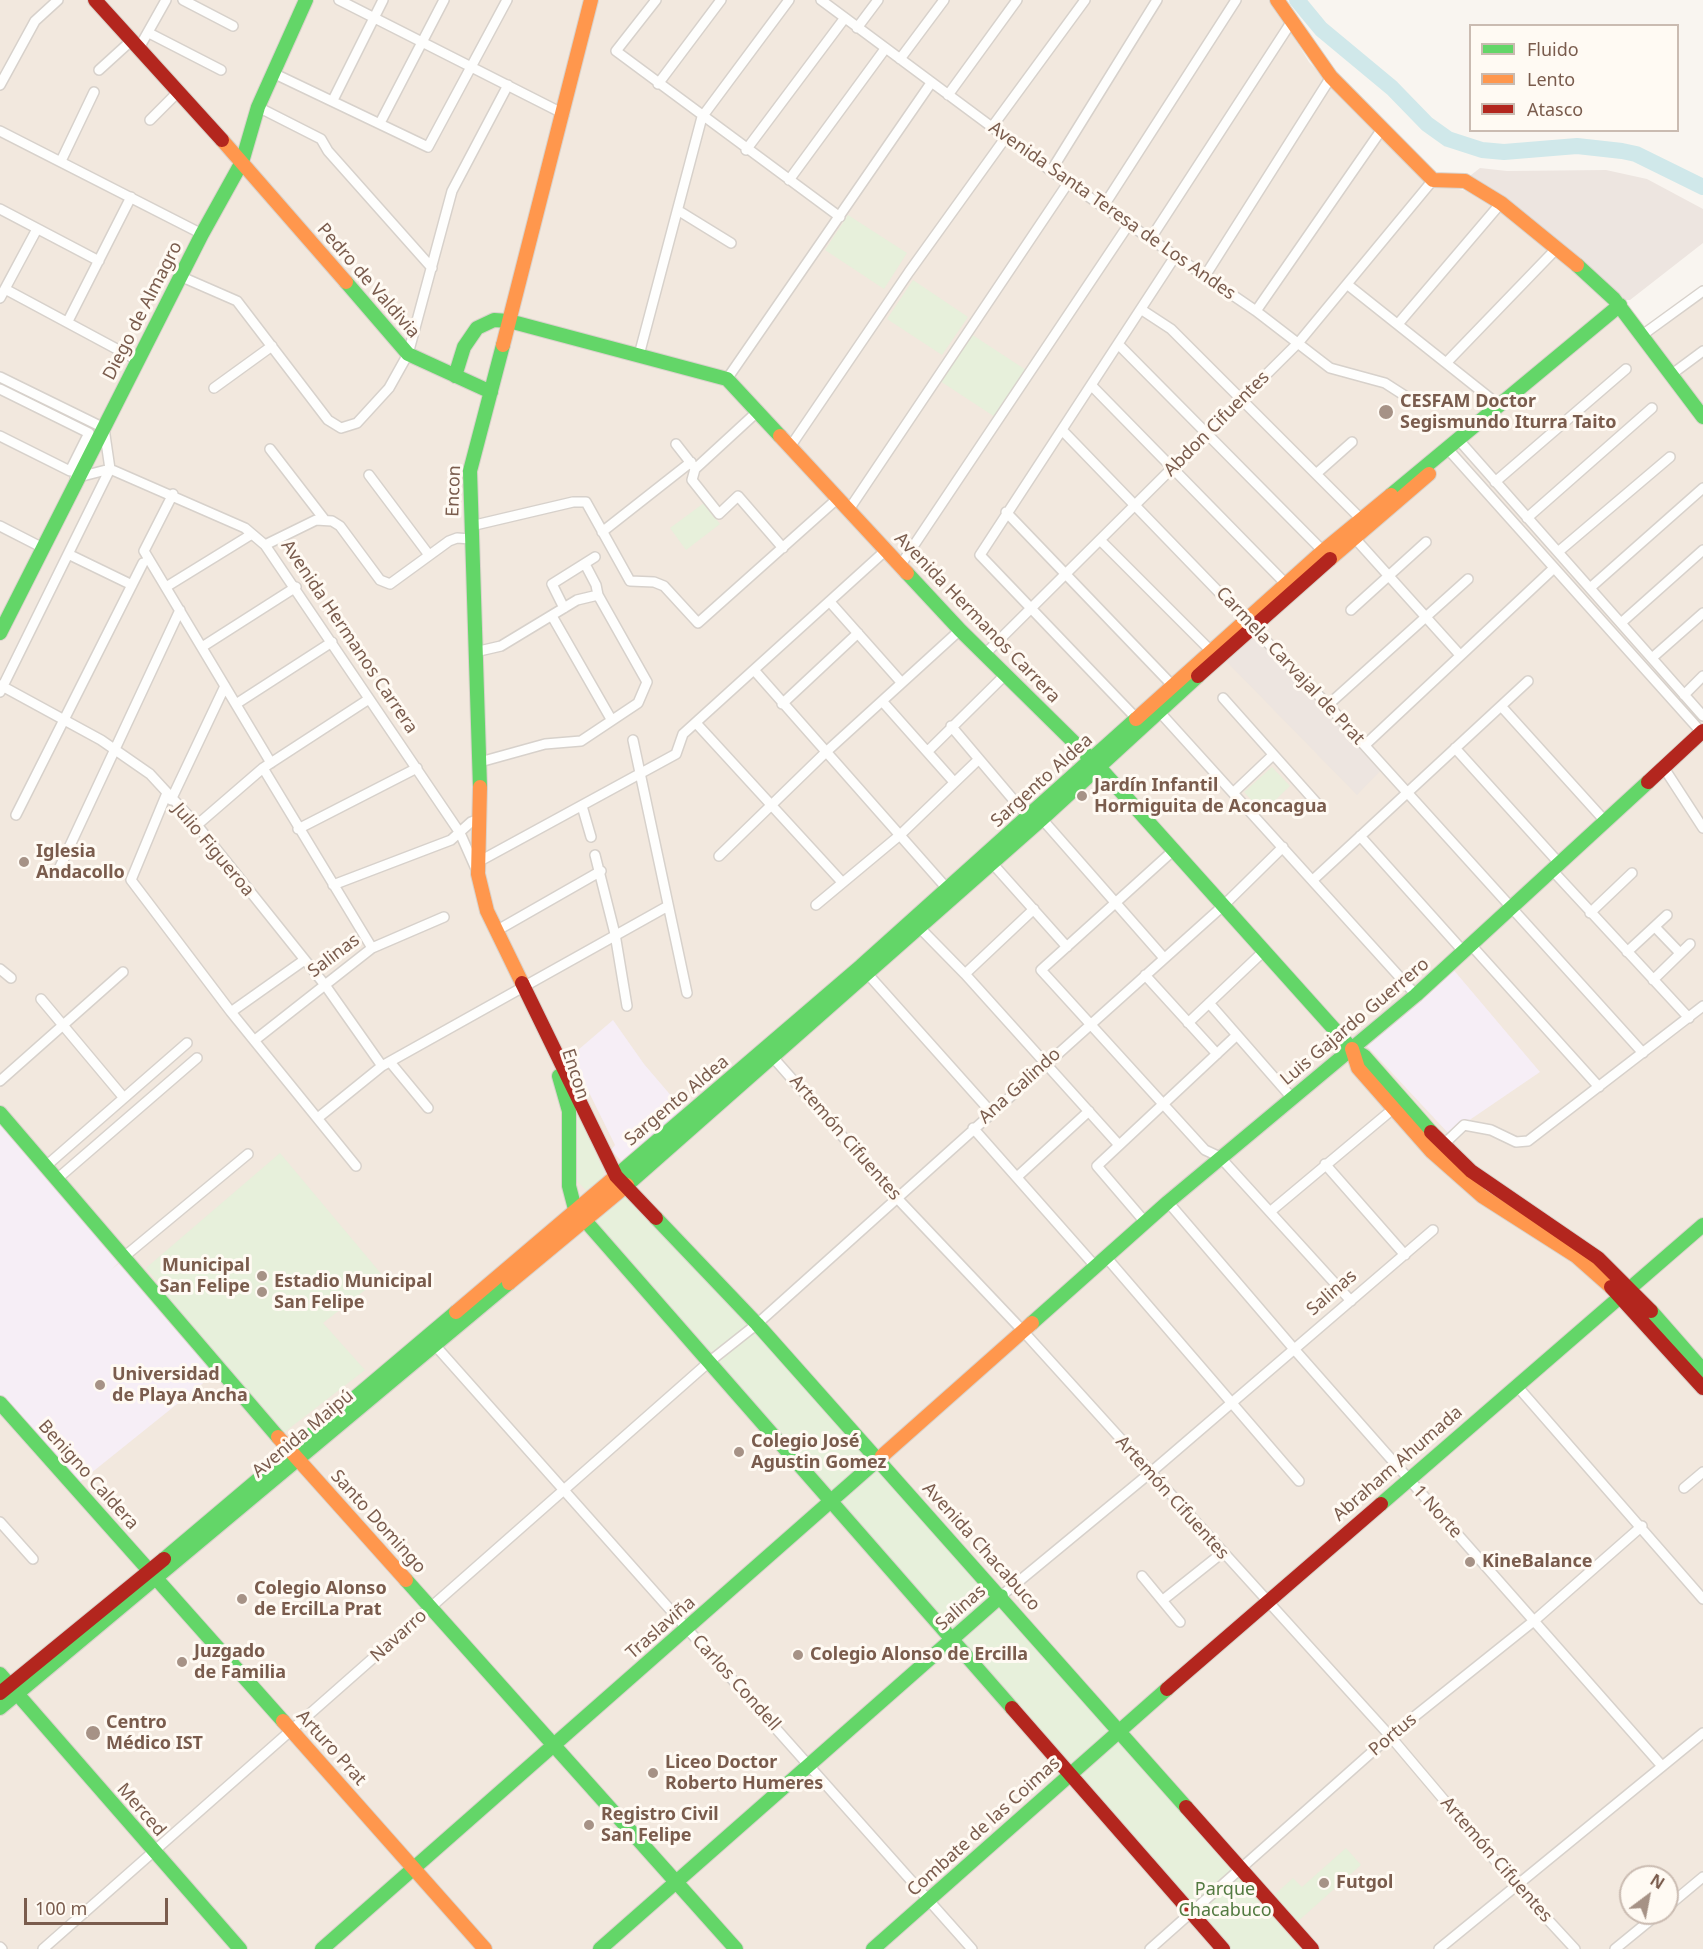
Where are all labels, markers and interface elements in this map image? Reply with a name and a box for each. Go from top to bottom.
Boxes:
legend [1469,24,1679,132]
text: Fluido [1527,37,1579,61]
text: Lento [1527,67,1575,91]
text: Atasco [1527,97,1583,121]
street label: Avenida Santa Teresa de Los Andes [984,117,1240,305]
street label: Pedro de Valdivia [312,219,424,343]
street label: Diego de Almagro [99,238,187,384]
street label: Abdon Cifuentes [1160,367,1274,481]
place label: CESFAM Doctor Segismundo Iturra Taito [1400,391,1617,434]
marker: CESFAM Doctor Segismundo Iturra Taito [1377,403,1395,421]
street label: Encon [442,465,466,517]
street label: Avenida Hermanos Carrera [890,528,1064,708]
street label: Avenida Hermanos Carrera [276,536,422,738]
street label: Carmela Carvajal de Prat [1211,583,1369,749]
street label: Sargento Aldea [987,730,1097,832]
place label: Jardín Infantil Hormiguita de Aconcagua [1094,775,1327,818]
marker: Jardín Infantil Hormiguita de Aconcagua [1075,789,1089,803]
street label: Julio Figueroa [168,799,258,901]
place label: Iglesia Andacollo [36,841,125,884]
marker: Iglesia Andacollo [17,855,31,869]
street label: Salinas [304,930,364,982]
street label: Luis Gajardo Guerrero [1276,954,1434,1090]
street label: Ana Galindo [975,1044,1065,1128]
street label: Encon [557,1046,593,1102]
street label: Sargento Aldea [621,1051,733,1151]
street label: Artemón Cifuentes [785,1071,905,1205]
place label: Municipal San Felipe [159,1255,250,1298]
street label: Salinas [1303,1265,1361,1321]
marker: Municipal San Felipe [255,1269,269,1283]
place label: Estadio Municipal San Felipe [274,1271,432,1314]
marker: Estadio Municipal San Felipe [255,1285,269,1299]
place label: Universidad de Playa Ancha [112,1364,248,1406]
marker: Universidad de Playa Ancha [93,1378,107,1392]
street label: Avenida Maipú [248,1385,358,1483]
street label: Abraham Ahumada [1329,1402,1467,1526]
street label: Benigno Caldera [33,1416,143,1534]
place label: Colegio José Agustin Gomez [751,1431,886,1474]
street label: Artemón Cifuentes [1111,1432,1233,1564]
marker: Colegio José Agustin Gomez [732,1445,746,1459]
street label: Santo Domingo [326,1466,430,1578]
street label: Avenida Chacabuco [918,1478,1044,1616]
street label: 1 Norte [1408,1481,1466,1543]
place label: KineBalance [1482,1551,1592,1573]
marker: KineBalance [1463,1555,1477,1569]
place label: Colegio Alonso de ErcilLa Prat [254,1578,387,1620]
street label: Salinas [932,1580,990,1636]
marker: Colegio Alonso de ErcilLa Prat [235,1592,249,1606]
street label: Traslaviña [622,1592,700,1664]
street label: Navarro [366,1605,432,1667]
street label: Carlos Condell [687,1631,785,1735]
place label: Juzgado de Familia [194,1641,286,1684]
place label: Colegio Alonso de Ercilla [810,1644,1028,1666]
marker: Colegio Alonso de Ercilla [791,1648,805,1662]
marker: Juzgado de Familia [175,1655,189,1669]
street label: Arturo Prat [292,1706,370,1790]
street label: Portus [1365,1709,1421,1761]
place label: Centro Médico IST [106,1712,203,1754]
marker: Centro Médico IST [84,1724,102,1742]
place label: Liceo Doctor Roberto Humeres [665,1752,823,1794]
street label: Combate de las Coimas [903,1753,1065,1901]
marker: Liceo Doctor Roberto Humeres [646,1766,660,1780]
street label: Merced [112,1779,170,1841]
street label: Artemón Cifuentes [1436,1793,1556,1927]
place label: Registro Civil San Felipe [601,1804,719,1846]
marker: Registro Civil San Felipe [582,1818,596,1832]
north arrow [1619,1865,1679,1925]
text: N [1646,1869,1669,1894]
place label: Futgol [1336,1872,1393,1894]
marker: Futgol [1317,1876,1331,1890]
park label: Parque Chacabuco [1178,1879,1272,1922]
scale bar [27,1886,171,1924]
text: 100 m [35,1896,87,1920]

